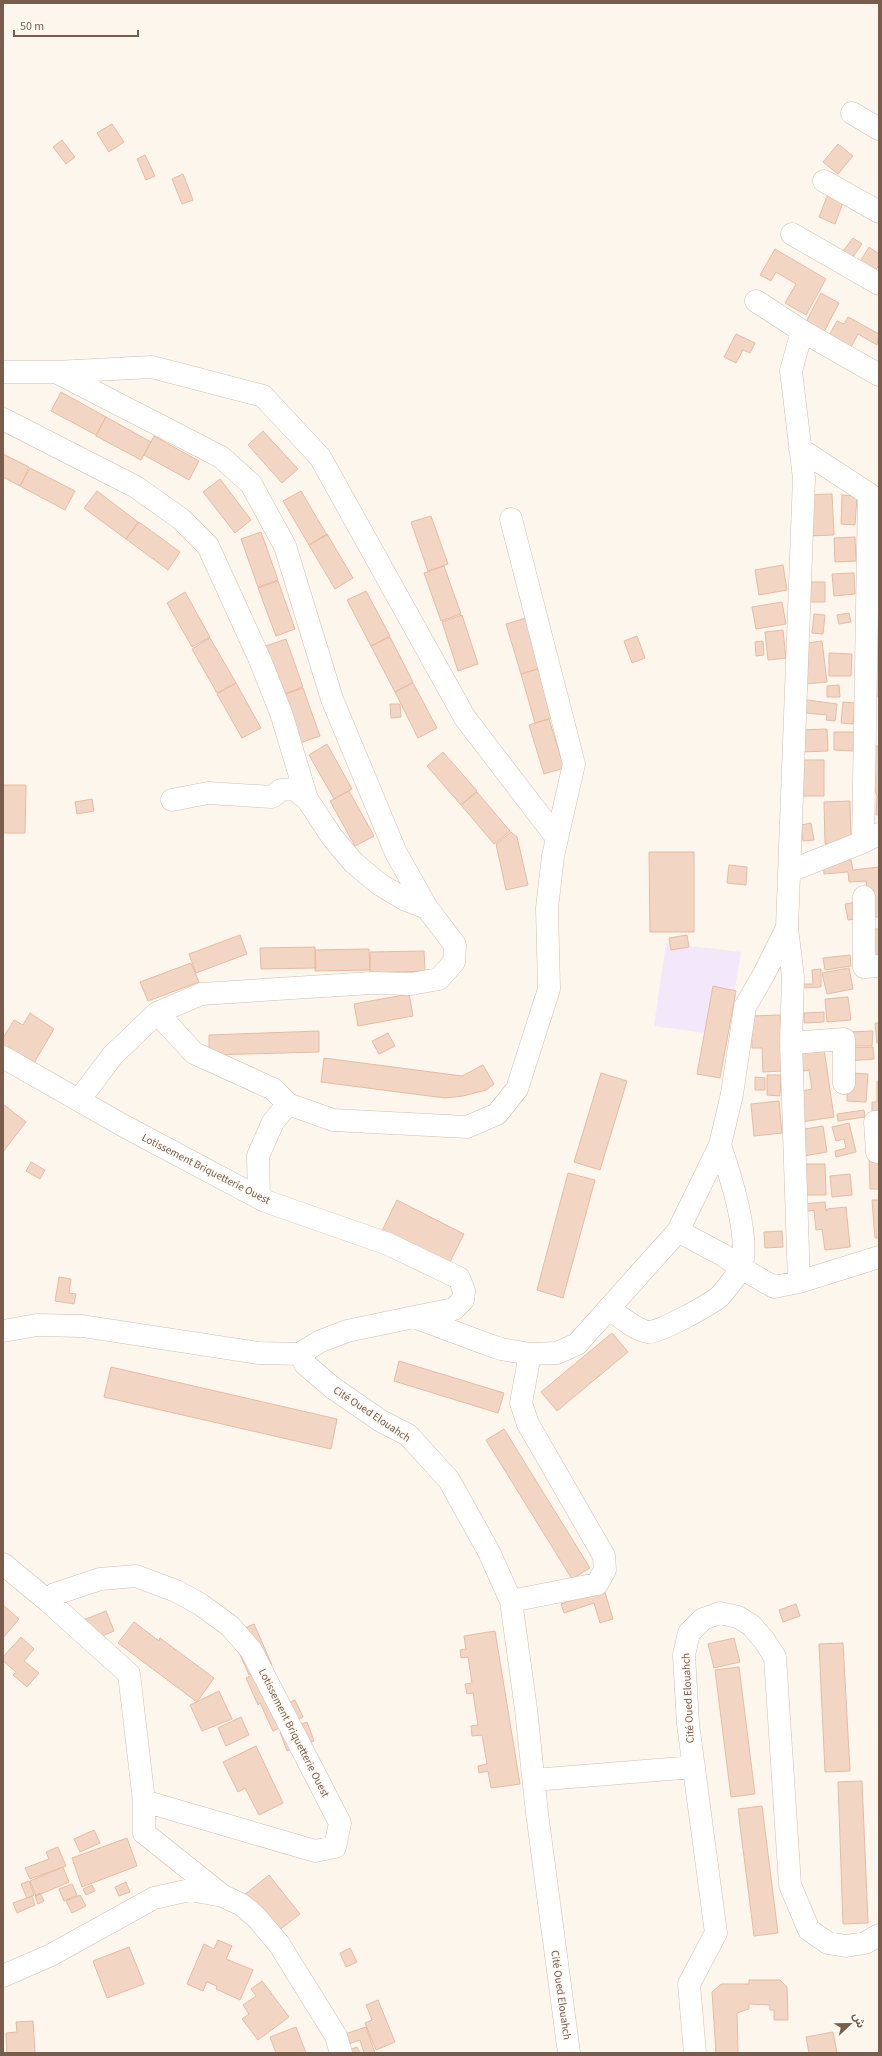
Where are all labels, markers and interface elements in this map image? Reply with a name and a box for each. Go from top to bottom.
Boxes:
scale bar [14,12,138,38]
text: 50 m [20,18,44,35]
street label: Lotissement Briquetterie Ouest [139,1130,273,1208]
street label: Cité Oued Elouahch [330,1383,414,1445]
street label: Cité Oued Elouahch [678,1652,698,1744]
street label: Lotissement Briquetterie Ouest [255,1666,333,1800]
street label: Cité Oued Elouahch [547,1949,575,2041]
north arrow [830,2004,870,2044]
text: ش [849,2011,869,2030]

